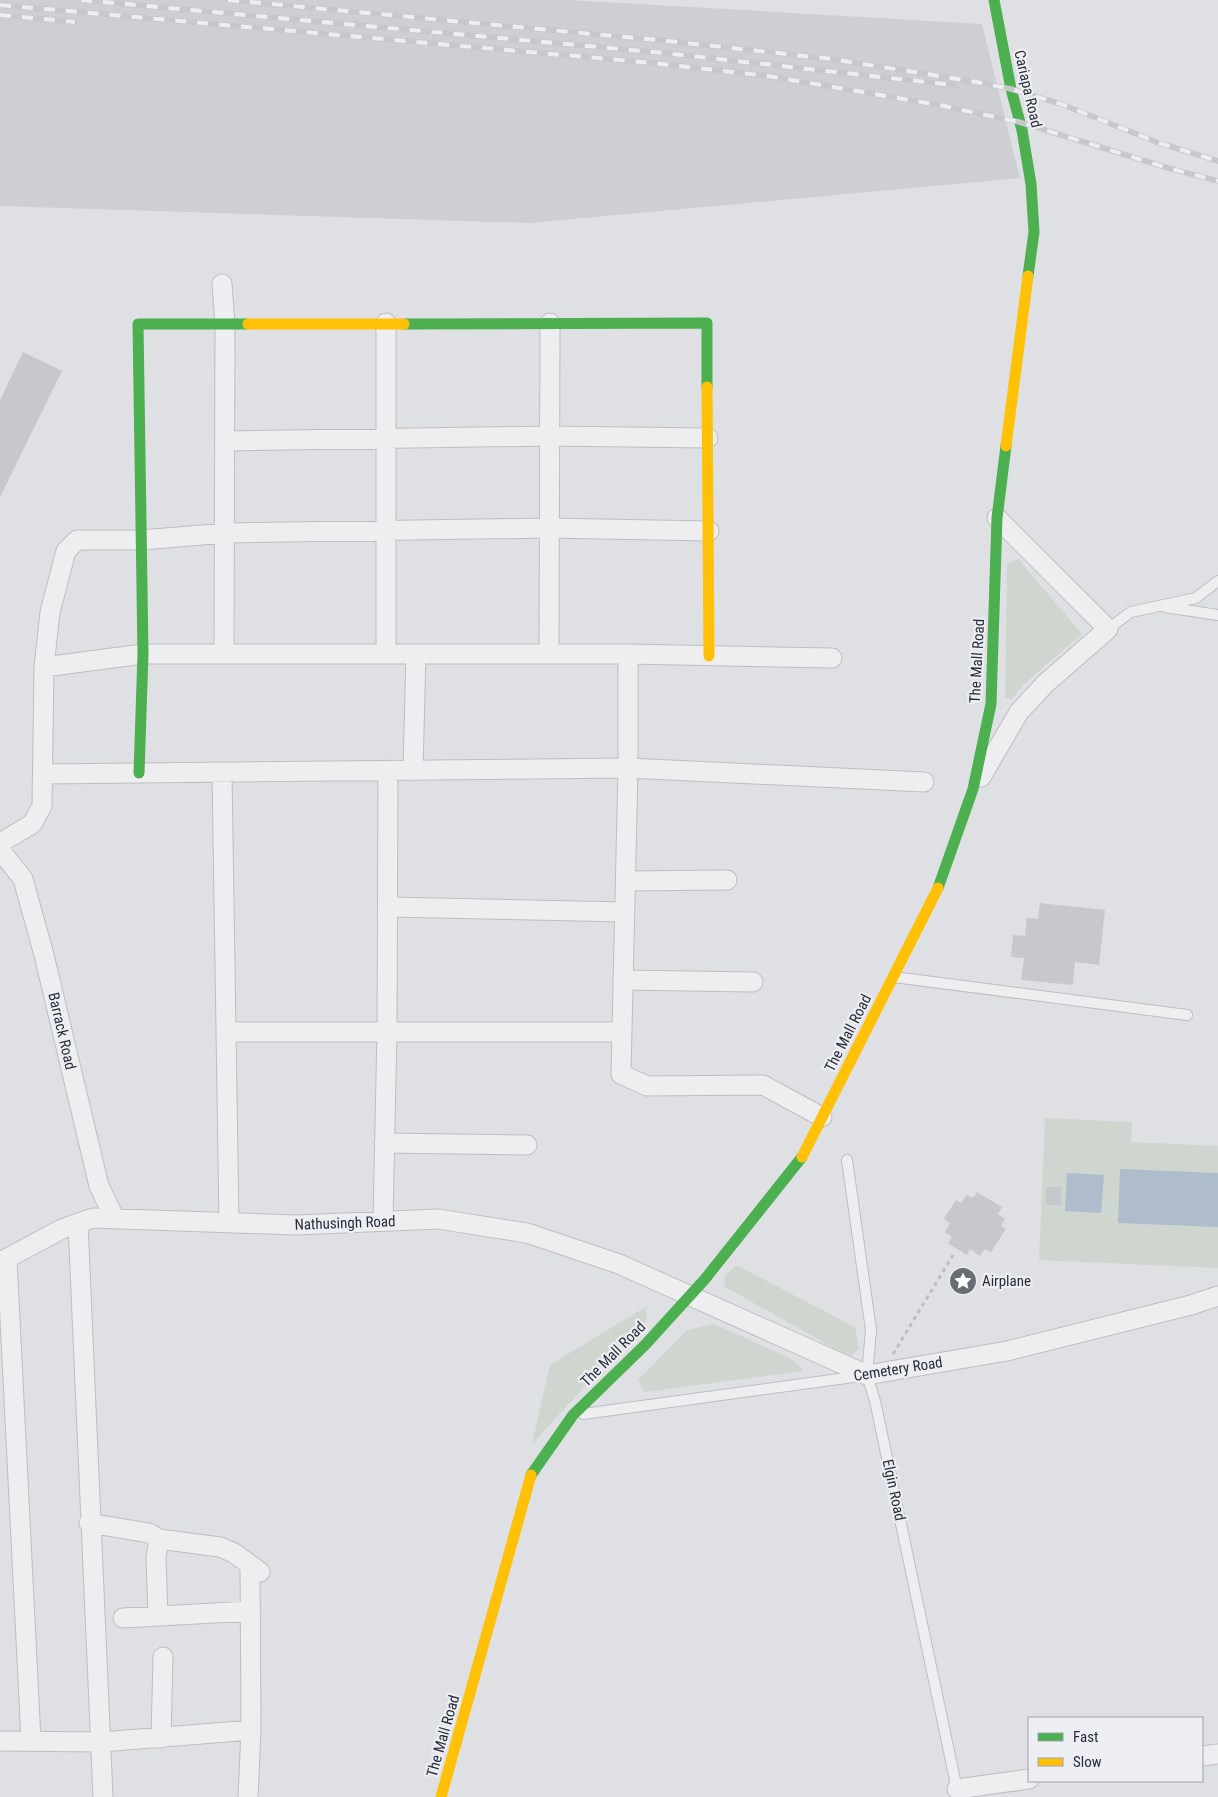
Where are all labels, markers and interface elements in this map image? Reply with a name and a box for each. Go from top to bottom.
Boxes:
street label: Cariapa Road [1010,48,1046,130]
street label: The Mall Road [966,618,988,704]
street label: Barrack Road [44,991,80,1071]
street label: The Mall Road [821,991,875,1075]
street label: Nathusingh Road [294,1212,396,1234]
place icon: Airplane [948,1266,978,1296]
place label: Airplane [982,1272,1031,1290]
street label: The Mall Road [577,1318,649,1390]
street label: Cemetery Road [852,1353,944,1385]
street label: Elgin Road [879,1458,909,1522]
street label: The Mall Road [423,1693,463,1779]
legend [1028,1717,1203,1782]
text: Fast [1073,1728,1098,1746]
text: Slow [1073,1753,1102,1771]

